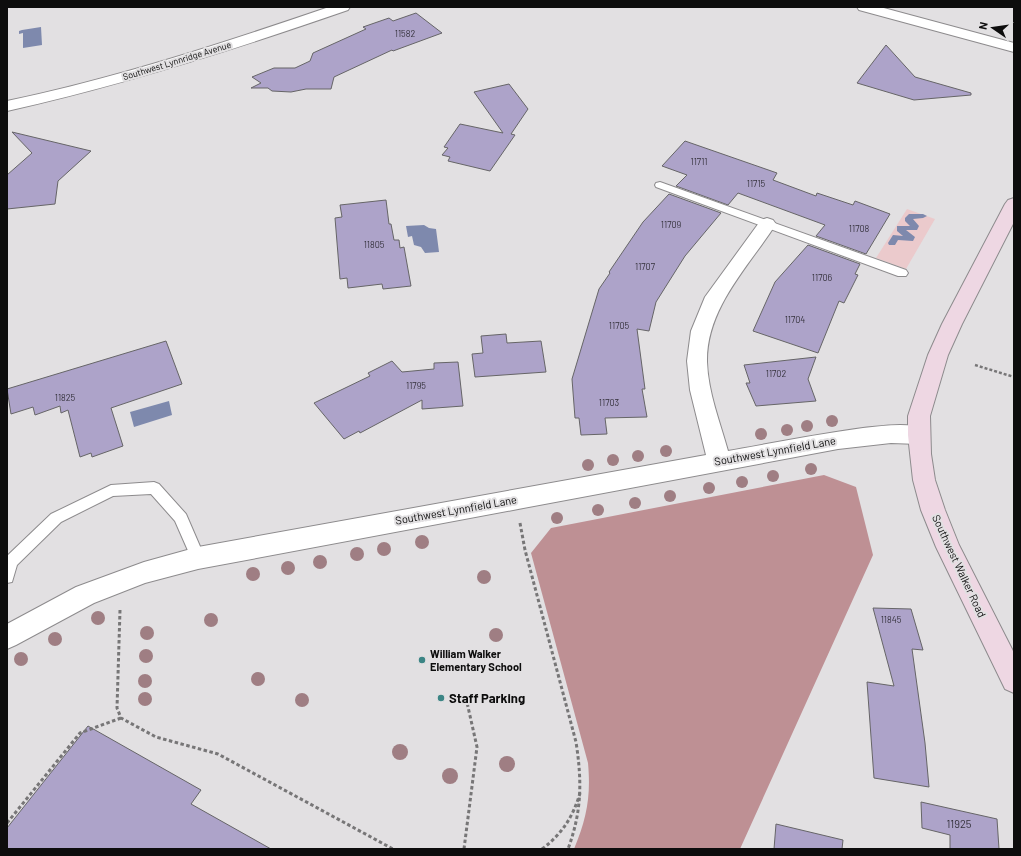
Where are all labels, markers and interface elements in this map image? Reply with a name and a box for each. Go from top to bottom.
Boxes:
north arrow [973,8,1013,48]
text: N [976,21,990,31]
house number: 11582 [395,28,415,39]
street label: Southwest Lynnridge Avenue [121,39,233,82]
house number: 11711 [691,156,707,167]
house number: 11715 [747,178,766,189]
house number: 11709 [661,219,681,230]
house number: 11708 [849,223,869,234]
house number: 11805 [364,239,385,250]
house number: 11707 [635,261,656,272]
house number: 11706 [812,272,833,283]
house number: 11704 [785,314,805,325]
house number: 11705 [609,320,630,331]
house number: 11702 [766,368,786,379]
house number: 11795 [406,380,426,391]
house number: 11825 [55,392,76,403]
house number: 11703 [599,397,620,408]
street label: Southwest Lynnfield Lane [713,433,837,468]
street label: Southwest Lynnfield Lane [394,492,518,527]
street label: Southwest Walker Road [930,512,989,619]
house number: 11845 [881,614,902,625]
place label: William Walker Elementary School [430,647,522,673]
marker: William Walker Elementary School [417,655,427,665]
place label: Staff Parking [449,690,525,706]
marker: Staff Parking [436,693,446,703]
house number: 11925 [946,817,972,830]

